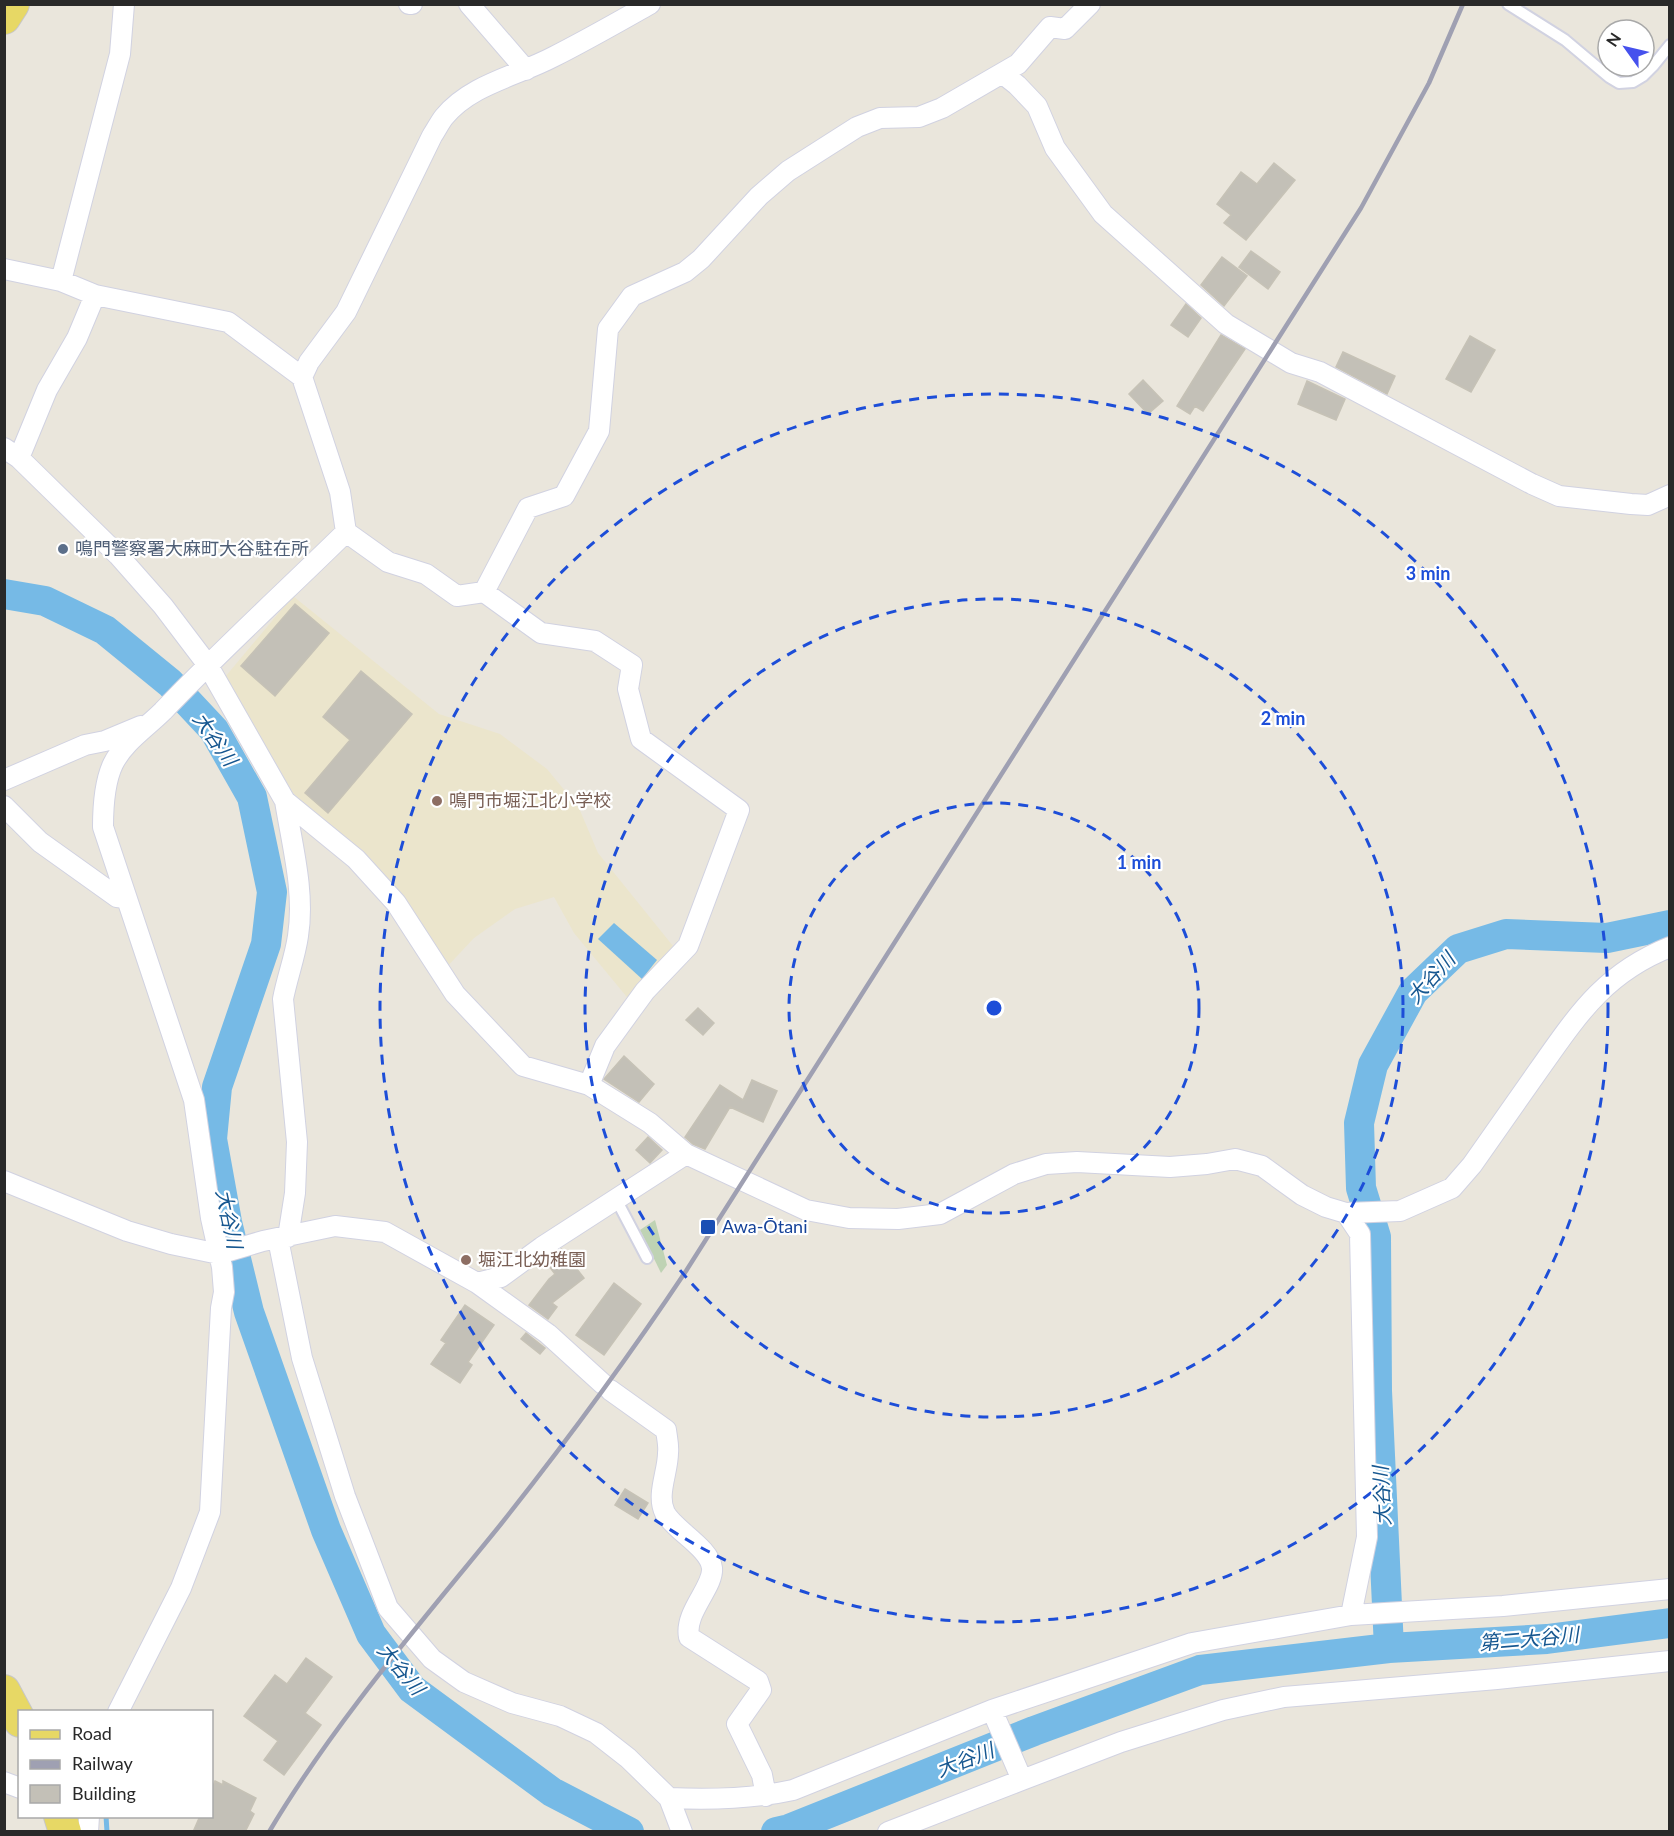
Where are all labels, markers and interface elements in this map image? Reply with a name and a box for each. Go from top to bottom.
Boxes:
north arrow [1596,18,1656,78]
text: N [1602,29,1624,50]
place label: 鳴門警察署大麻町大谷駐在所 [75,537,309,559]
marker: 鳴門警察署大麻町大谷駐在所 [56,542,70,556]
text: 3 min [1406,562,1450,584]
water label: 大谷川 [189,707,244,772]
text: 2 min [1261,707,1305,729]
place label: 鳴門市堀江北小学校 [449,789,611,811]
marker: 鳴門市堀江北小学校 [430,794,444,808]
text: 1 min [1117,851,1161,873]
water label: 大谷川 [1401,946,1461,1008]
centre of rings [984,998,1004,1018]
water label: 大谷川 [212,1187,248,1253]
place label: Awa-Ōtani [722,1215,807,1237]
marker: Awa-Ōtani [699,1218,717,1236]
place label: 堀江北幼稚園 [478,1248,586,1270]
marker: 堀江北幼稚園 [459,1253,473,1267]
water label: 大谷川 [1367,1463,1395,1527]
water label: 第二大谷川 [1478,1622,1582,1654]
water label: 大谷川 [373,1638,432,1701]
legend [18,1710,213,1818]
text: Road [72,1722,112,1744]
water label: 大谷川 [932,1736,999,1781]
text: Railway [72,1752,133,1774]
text: Building [72,1782,136,1804]

